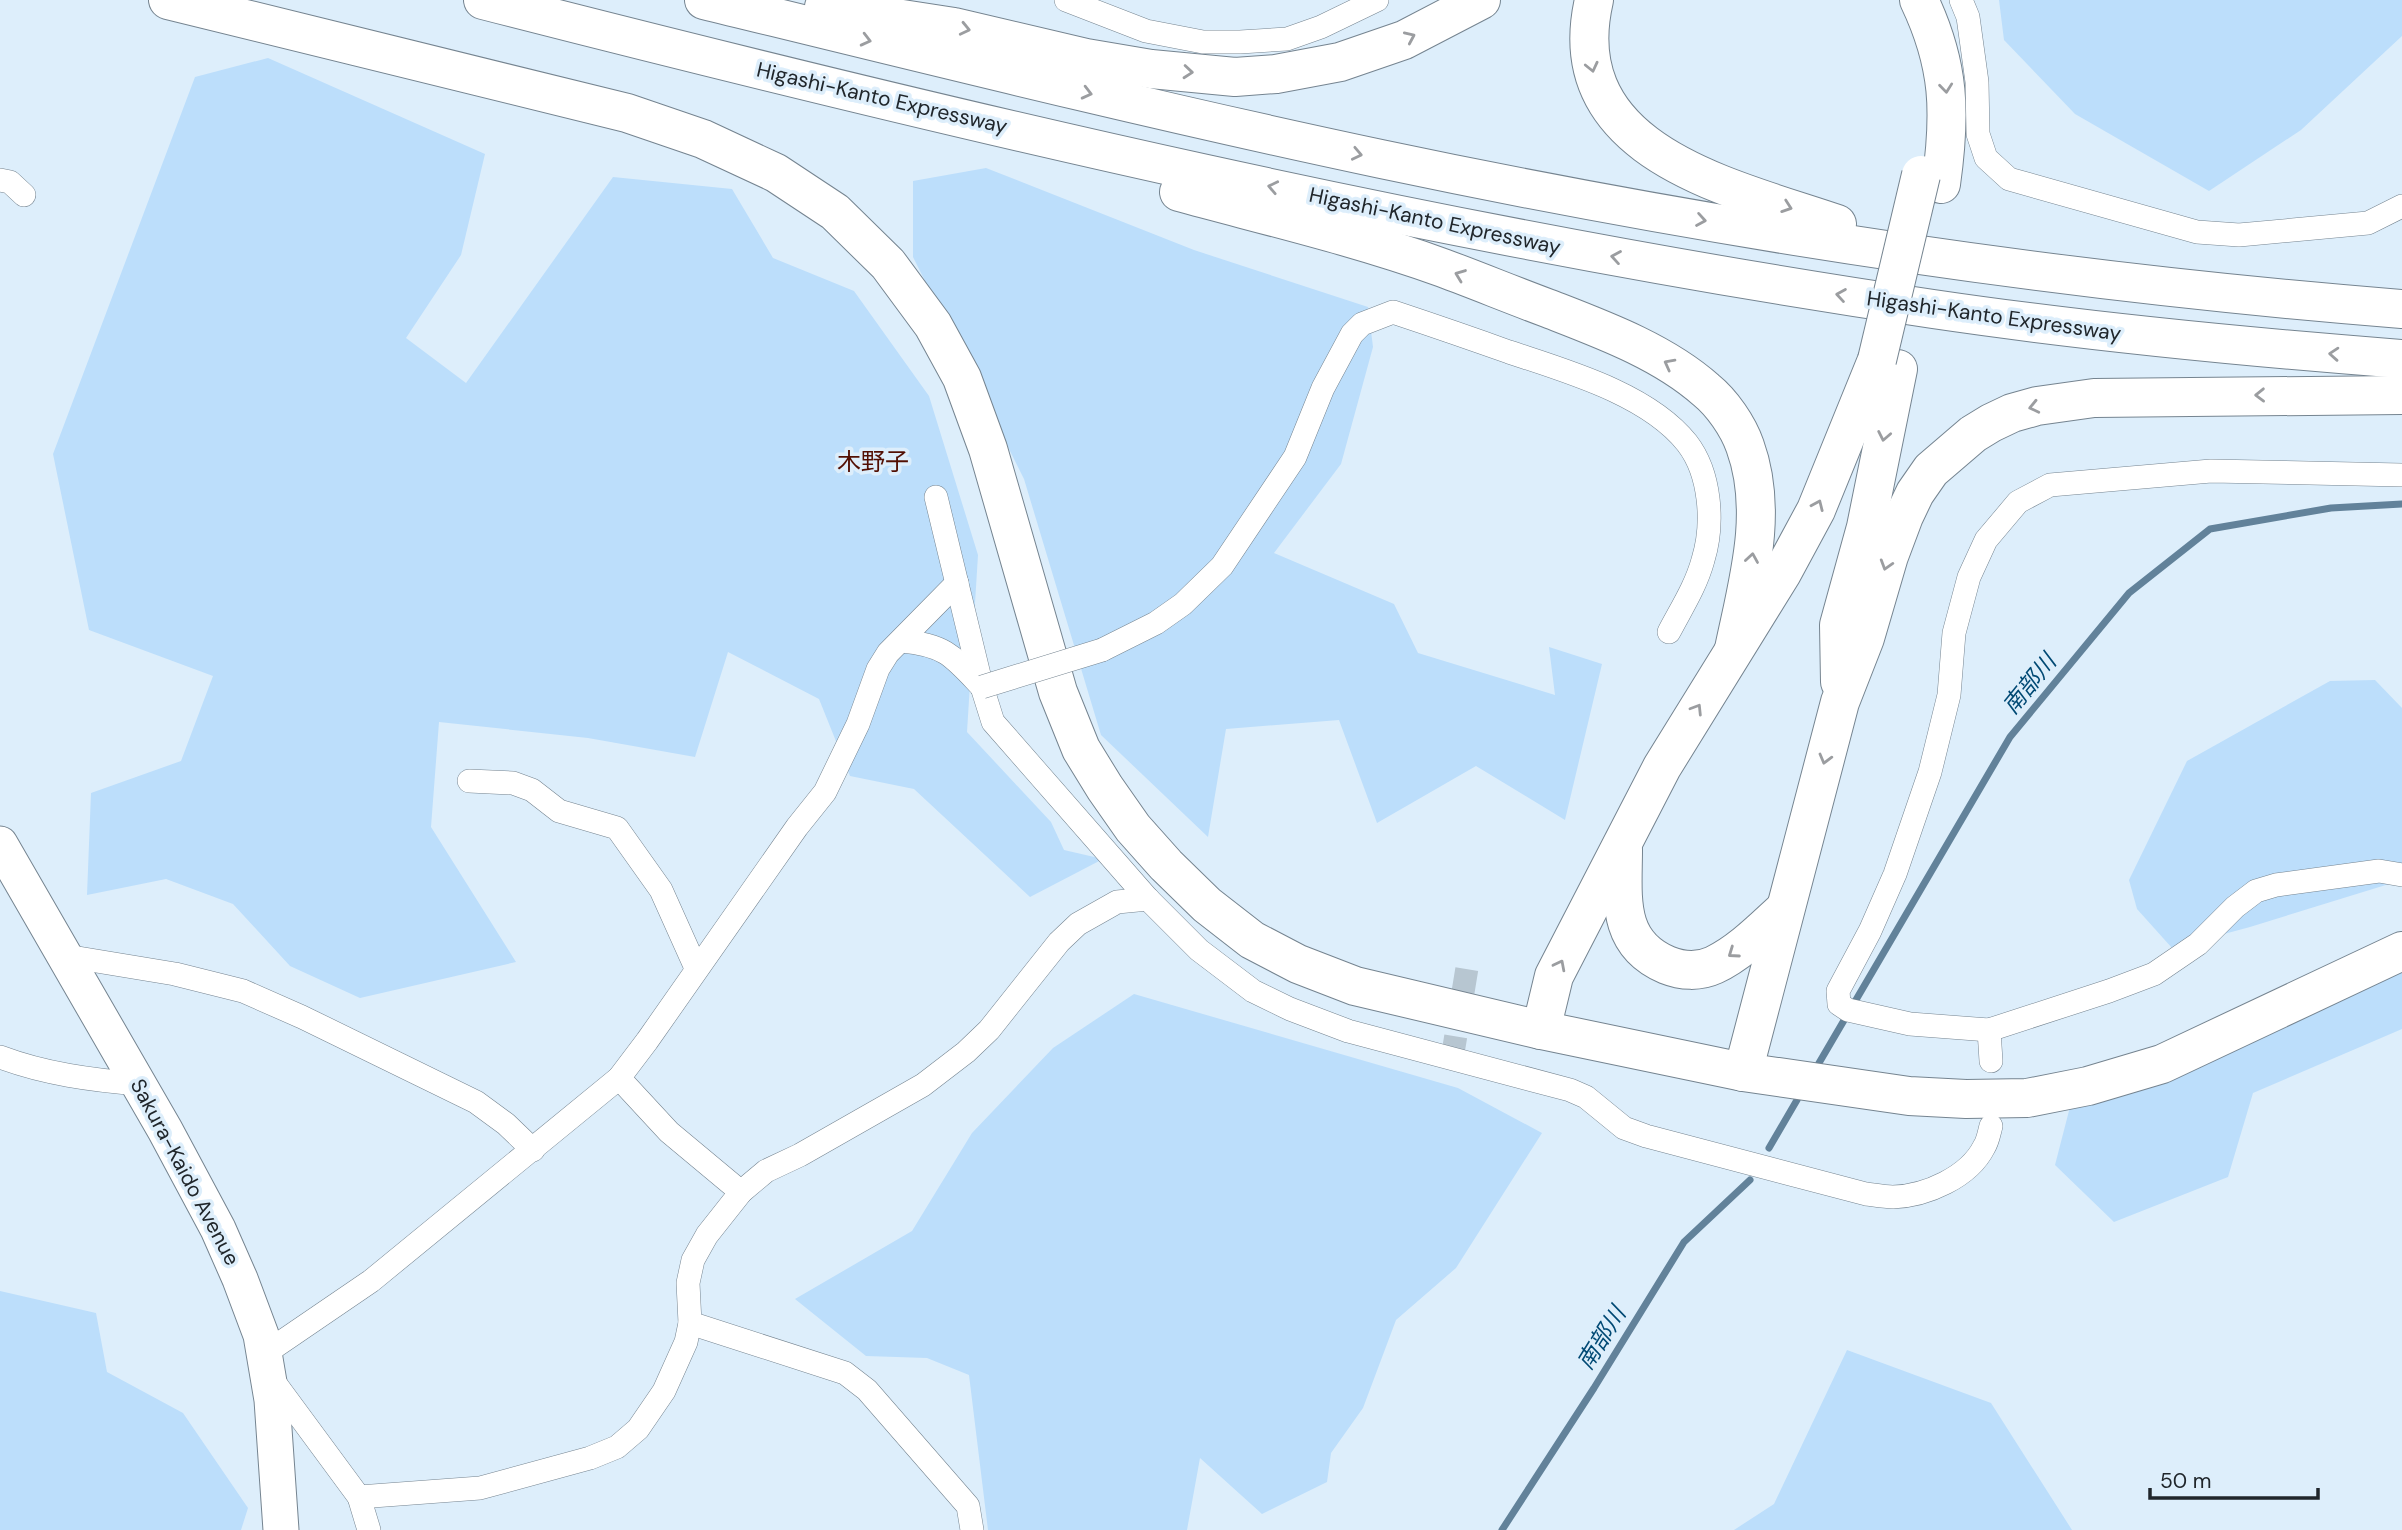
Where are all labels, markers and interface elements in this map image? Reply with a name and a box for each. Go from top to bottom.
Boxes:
one-way arrow [959,21,971,36]
one-way arrow [860,31,872,46]
one-way arrow [1403,31,1415,45]
street label: Higashi-Kanto Expressway [754,55,1010,141]
one-way arrow [1584,61,1598,73]
one-way arrow [1183,64,1194,79]
one-way arrow [1938,83,1953,94]
one-way arrow [1081,85,1093,99]
one-way arrow [1351,145,1363,160]
one-way arrow [1267,181,1279,196]
street label: Higashi-Kanto Expressway [1307,181,1564,261]
one-way arrow [1781,199,1793,213]
one-way arrow [1694,211,1706,226]
one-way arrow [1610,250,1622,265]
one-way arrow [1455,269,1467,283]
street label: Higashi-Kanto Expressway [1865,284,2123,348]
one-way arrow [1835,287,1847,302]
one-way arrow [2328,347,2339,362]
one-way arrow [1664,359,1676,372]
one-way arrow [2255,387,2265,403]
one-way arrow [2028,399,2040,413]
one-way arrow [1878,430,1893,442]
district label: 木野子 [837,446,909,477]
one-way arrow [1810,500,1824,512]
one-way arrow [1744,552,1759,563]
one-way arrow [1880,558,1895,570]
water label: 南部川 [1996,645,2064,720]
one-way arrow [1689,703,1702,716]
one-way arrow [1819,753,1833,765]
one-way arrow [1728,945,1741,957]
one-way arrow [1551,959,1565,972]
street label: Sakura-Kaido Avenue [124,1074,246,1270]
water label: 南部川 [1570,1298,1634,1375]
scale bar [2150,1456,2318,1500]
text: 50 m [2160,1467,2211,1495]

